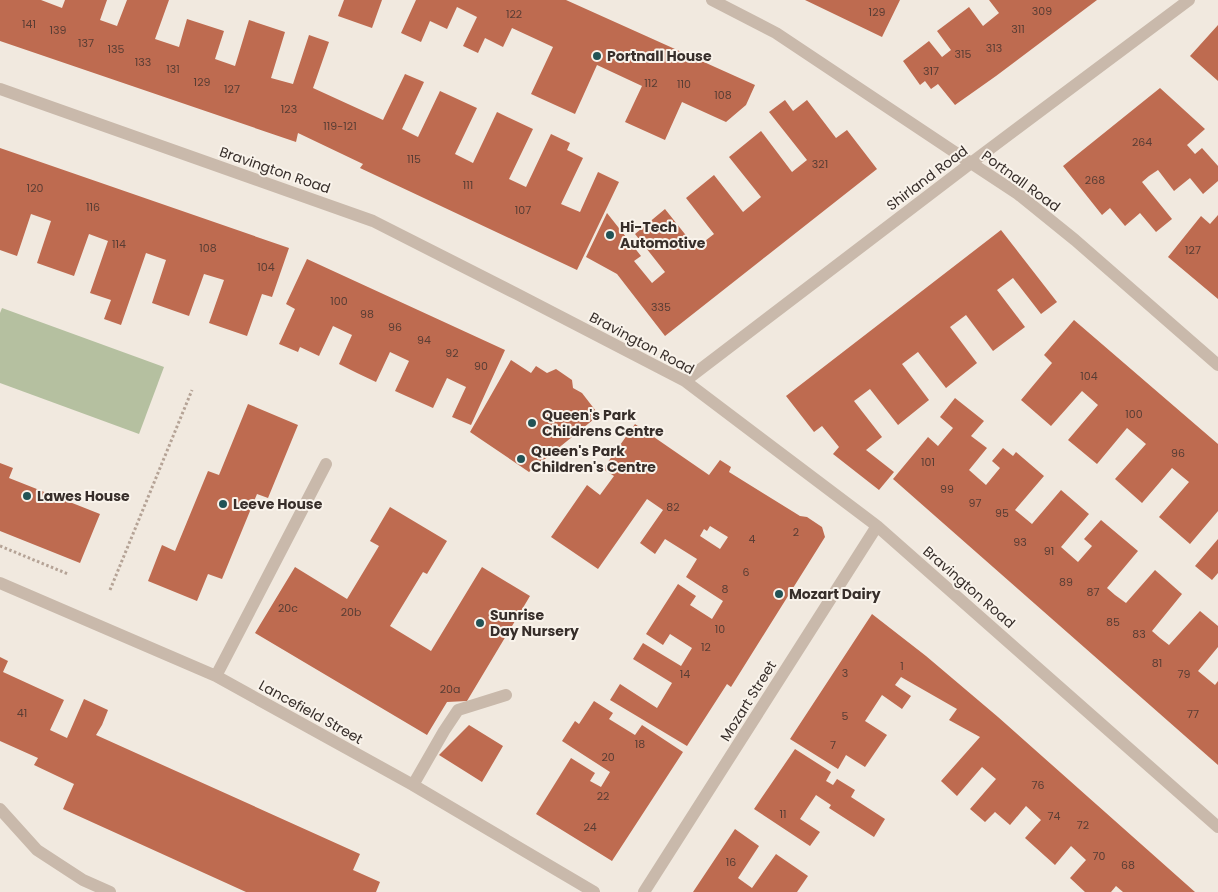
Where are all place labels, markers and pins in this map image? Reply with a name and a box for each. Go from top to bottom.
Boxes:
place label: Portnall House [607,46,712,66]
marker: Portnall House [591,50,603,62]
place label: Hi-Tech Automotive [620,217,706,253]
marker: Hi-Tech Automotive [604,229,616,241]
place label: Queen's Park Childrens Centre [542,405,664,441]
marker: Queen's Park Childrens Centre [526,417,538,429]
place label: Queen's Park Children's Centre [531,441,656,477]
marker: Queen's Park Children's Centre [515,453,527,465]
place label: Lawes House [37,486,130,506]
marker: Lawes House [21,490,33,502]
place label: Leeve House [233,494,323,514]
marker: Leeve House [217,498,229,510]
place label: Mozart Dairy [789,584,881,604]
marker: Mozart Dairy [773,588,785,600]
place label: Sunrise Day Nursery [490,605,579,641]
marker: Sunrise Day Nursery [474,617,486,629]

